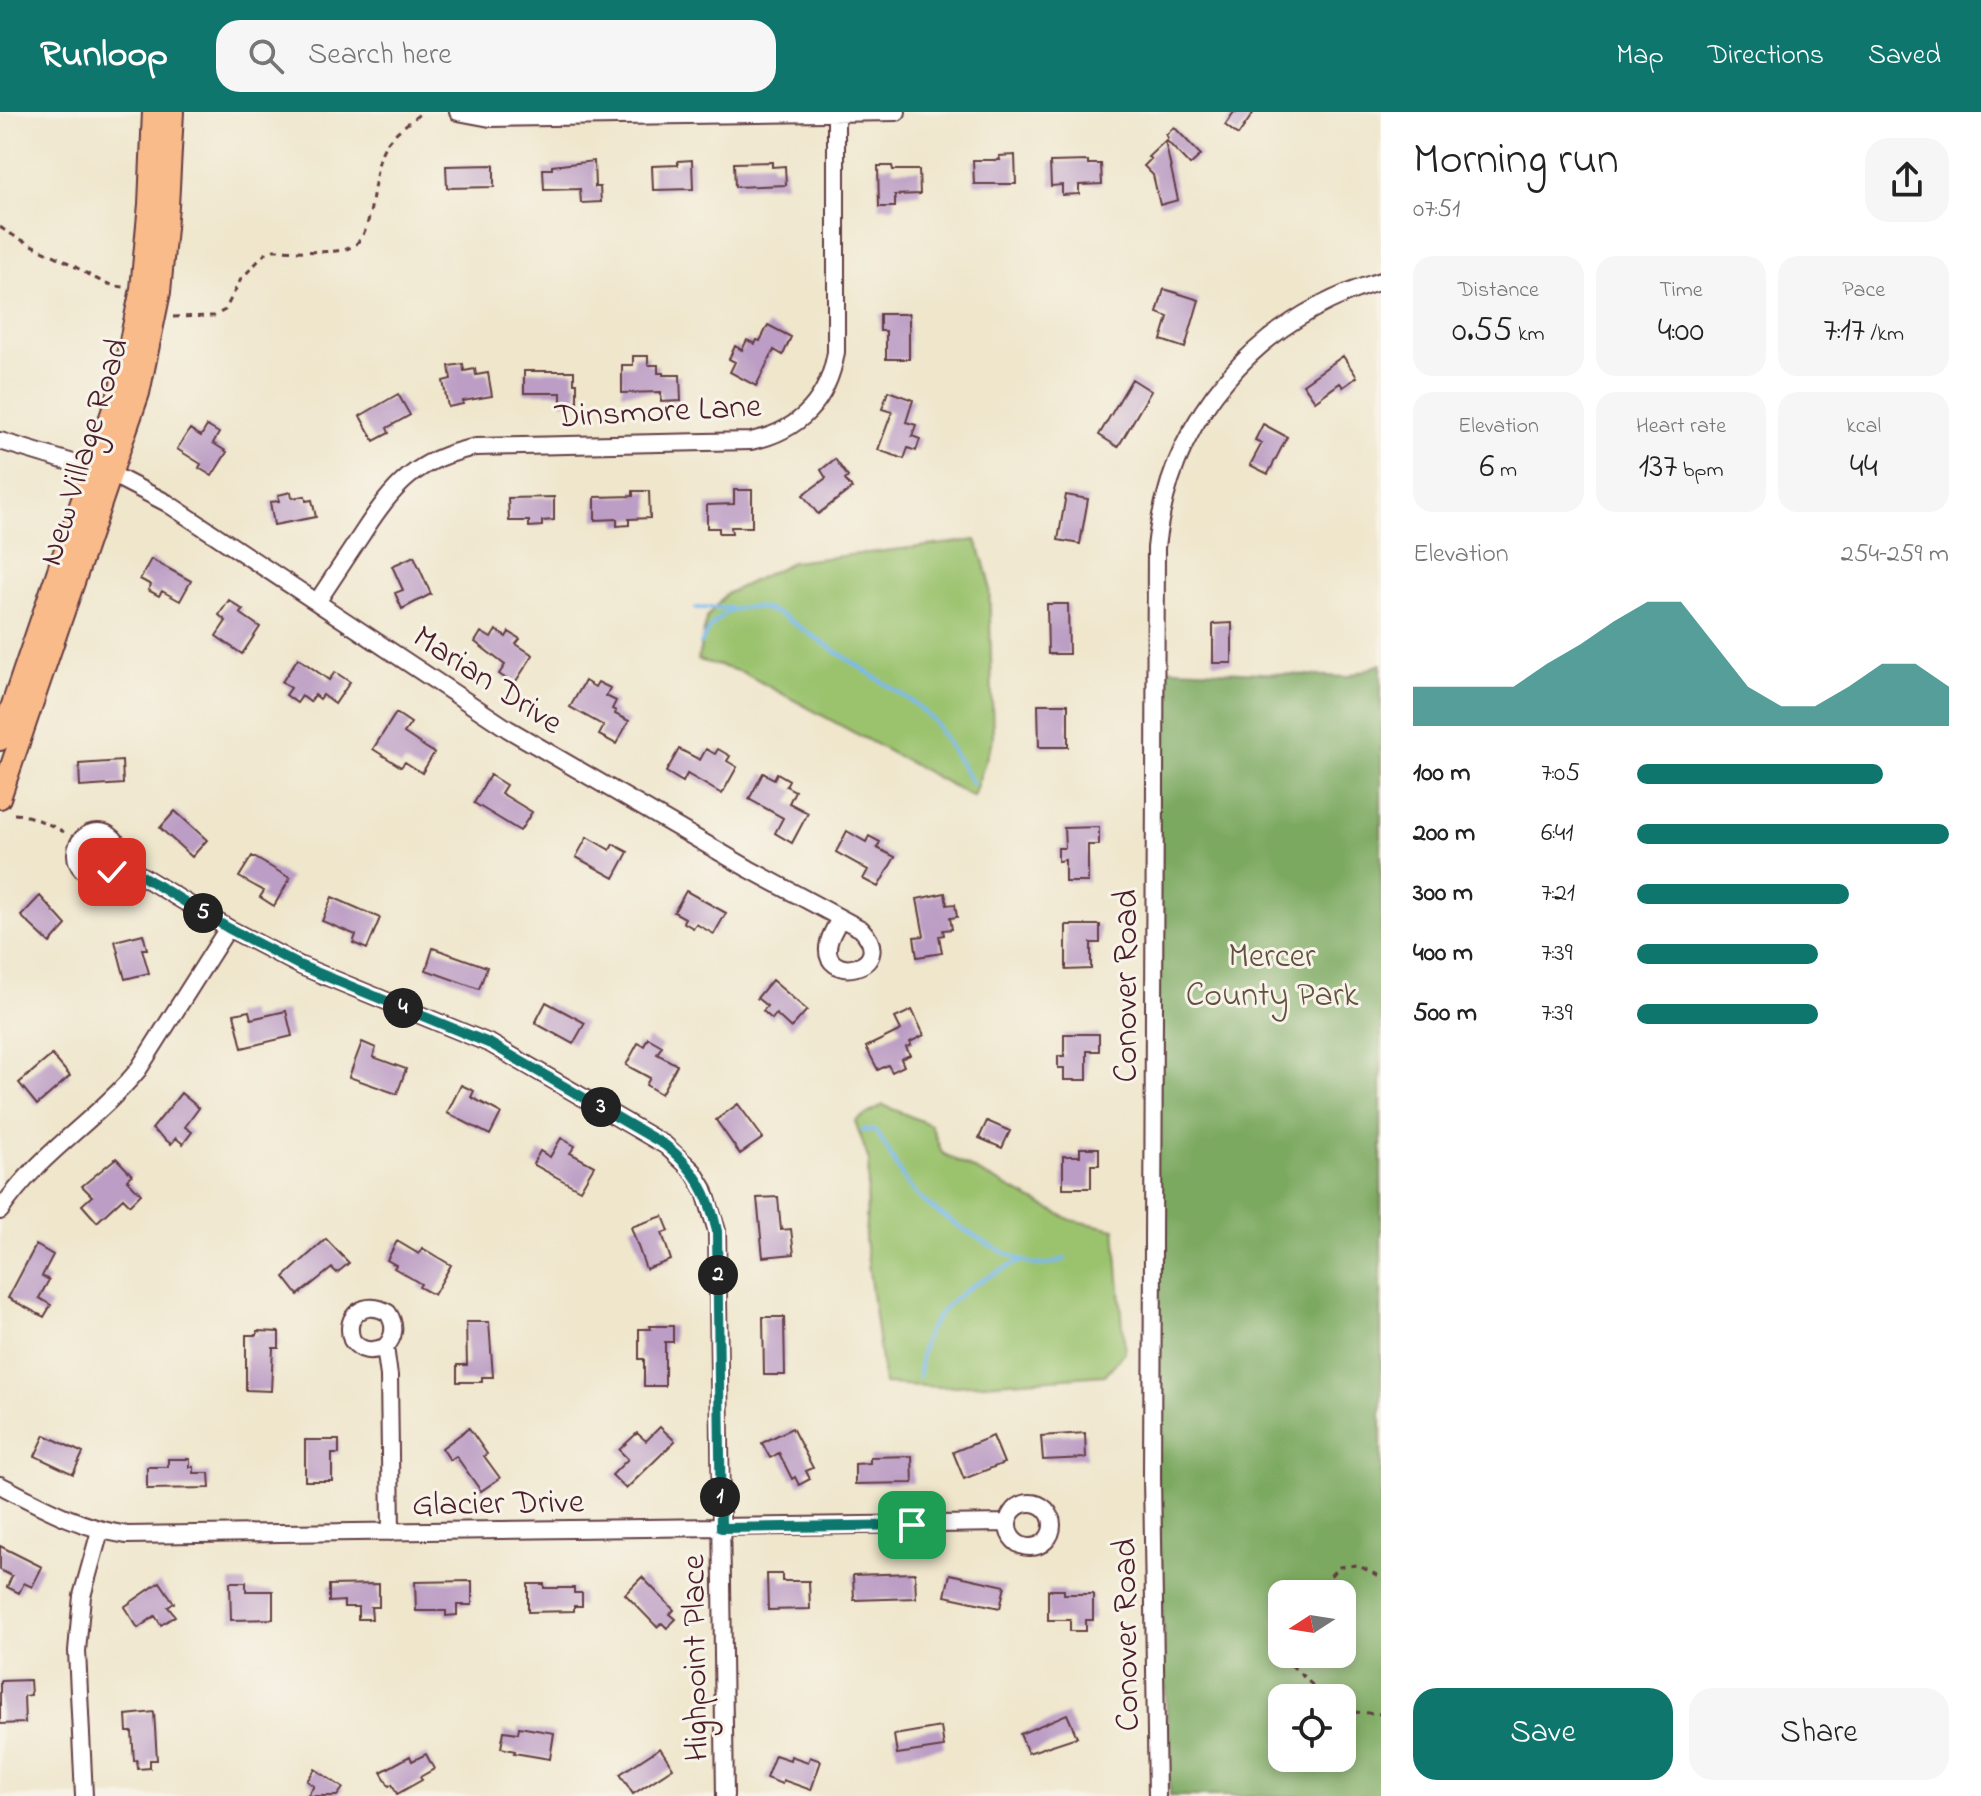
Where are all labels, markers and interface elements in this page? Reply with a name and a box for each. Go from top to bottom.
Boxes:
search box [216,20,776,92]
text: Runloop [40,28,168,84]
icon: search [244,34,288,78]
text: Search here [308,34,452,78]
text: Map [1616,36,1664,77]
text: Directions [1708,36,1824,77]
text: Saved [1868,36,1941,77]
text: Morning run [1413,129,1619,193]
button: share [1865,138,1949,222]
text: 07:51 [1413,191,1460,229]
text: Distance [1458,275,1539,307]
text: Time [1659,275,1703,307]
text: Pace [1842,275,1885,307]
text: 0.55 [1452,307,1512,357]
text: 4:00 [1658,307,1704,357]
text: 7:17 [1823,307,1865,357]
text: km [1512,319,1545,351]
text: /km [1865,319,1904,351]
street label: New Village Road [27,332,144,572]
street label: Dinsmore Lane [553,383,763,443]
text: Elevation [1458,411,1539,443]
text: Heart rate [1636,411,1726,443]
text: kcal [1846,411,1881,443]
text: 6 [1480,443,1495,493]
text: 137 [1638,443,1677,493]
text: 44 [1850,443,1878,493]
text: m [1495,455,1517,487]
text: bpm [1677,455,1724,487]
text: Elevation [1413,536,1509,574]
text: 254–259 m [1841,536,1949,574]
street label: Marian Drive [402,614,572,749]
text: 100 m [1413,755,1470,793]
text: 7:05 [1541,755,1580,793]
text: 200 m [1413,815,1475,853]
text: 6:41 [1541,815,1574,853]
pin [78,838,146,906]
icon: check [90,850,134,894]
text: 300 m [1413,875,1473,913]
text: 7:21 [1541,875,1575,913]
street label: Conover Road [1103,889,1153,1083]
pin: 5 [183,893,223,933]
text: 5 [197,897,209,929]
park label: Mercer County Park [1186,933,1358,1022]
text: 400 m [1413,935,1473,973]
text: 7:39 [1541,935,1573,973]
pin: 4 [383,988,423,1028]
text: 4 [398,992,408,1024]
text: 500 m [1413,995,1477,1033]
text: 7:39 [1541,995,1573,1033]
pin: 3 [581,1087,621,1127]
text: 3 [596,1091,606,1123]
pin: 2 [698,1255,738,1295]
text: 2 [713,1259,723,1291]
pin: 1 [700,1477,740,1517]
street label: Glacier Drive [412,1478,585,1531]
text: 1 [717,1481,724,1513]
pin [878,1491,946,1559]
icon: arrive [890,1503,934,1547]
street label: Conover Road [1101,1538,1155,1732]
street label: Highpoint Place [670,1553,724,1762]
north arrow [1268,1580,1356,1668]
map controls [1268,1580,1356,1772]
button: locate [1268,1684,1356,1772]
button: Save [1413,1688,1673,1780]
button: Share [1689,1688,1949,1780]

